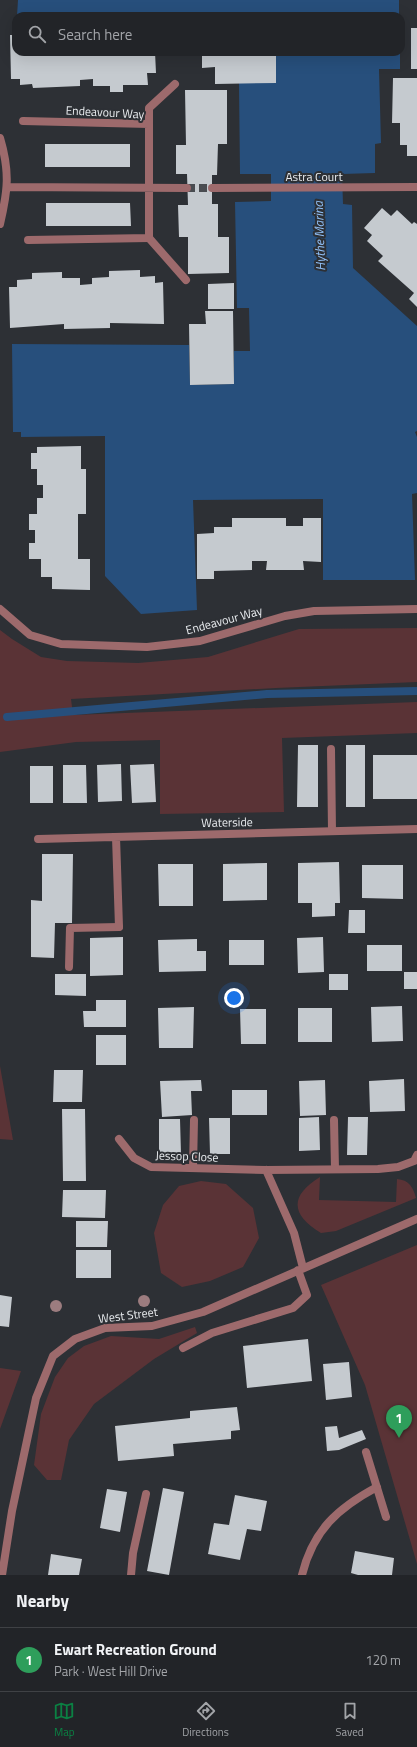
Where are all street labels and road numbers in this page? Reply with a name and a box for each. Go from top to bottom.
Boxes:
street label: Endeavour Way [65,100,145,124]
street label: Astra Court [285,167,343,186]
street label: Endeavour Way [183,601,265,639]
street label: Waterside [201,812,253,832]
street label: Jessop Close [155,1145,219,1167]
street label: West Street [97,1302,160,1328]

